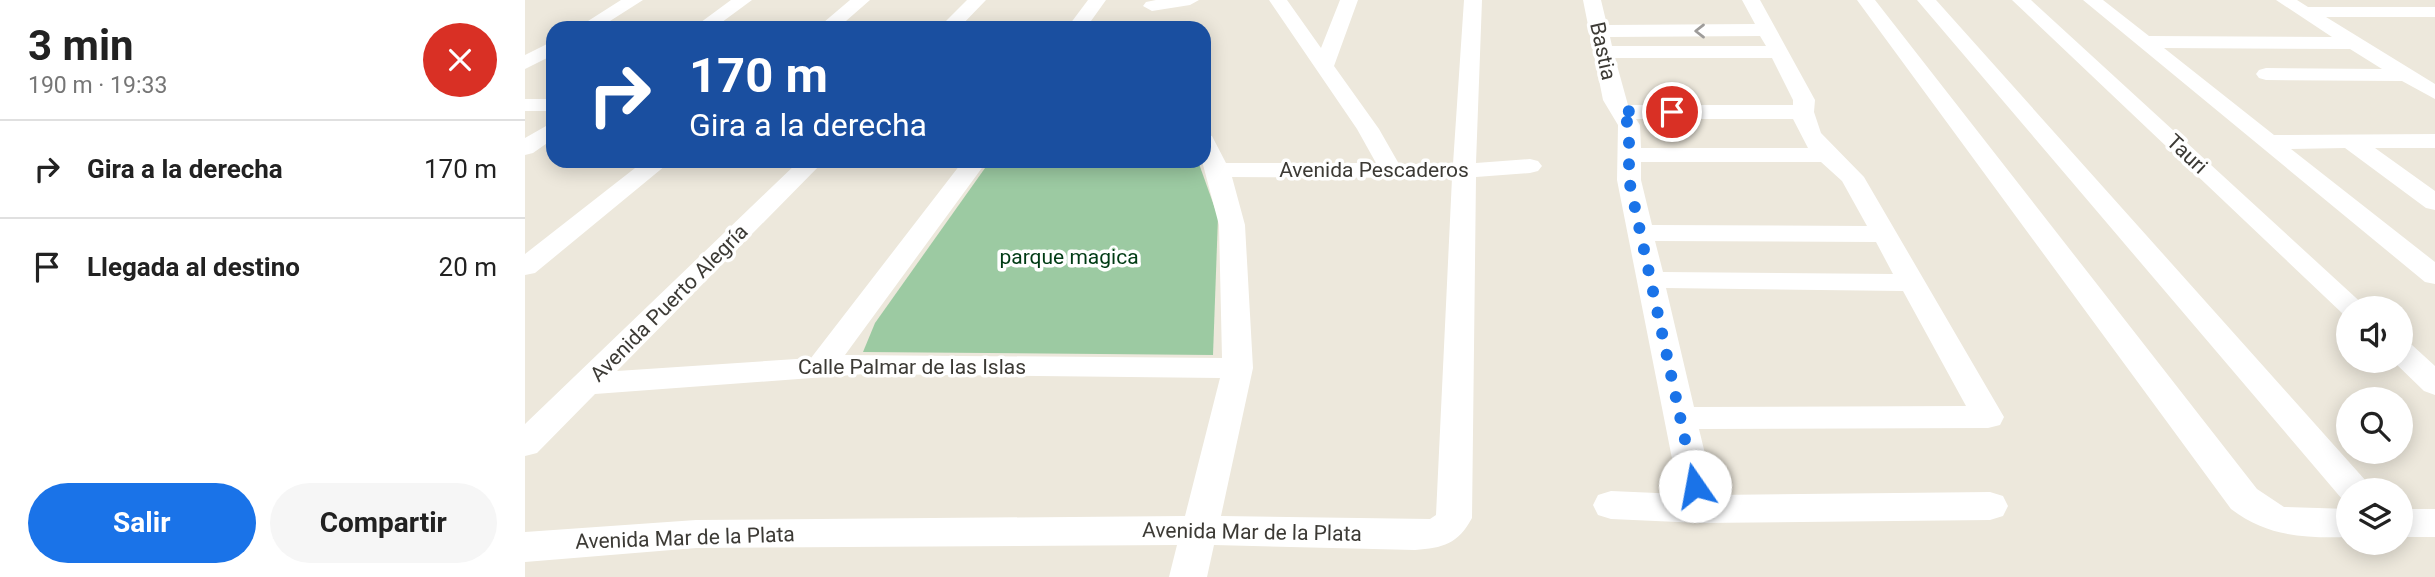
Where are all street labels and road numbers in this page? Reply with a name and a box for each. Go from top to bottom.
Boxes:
street label: Bastia [1585,20,1621,82]
street label: Tauri [2162,129,2212,179]
street label: Avenida Pescaderos [1279,158,1469,182]
street label: Avenida Puerto Alegría [585,219,753,387]
street label: Calle Palmar de las Islas [798,355,1026,379]
street label: Avenida Mar de la Plata [1142,518,1362,546]
street label: Avenida Mar de la Plata [575,522,795,554]

